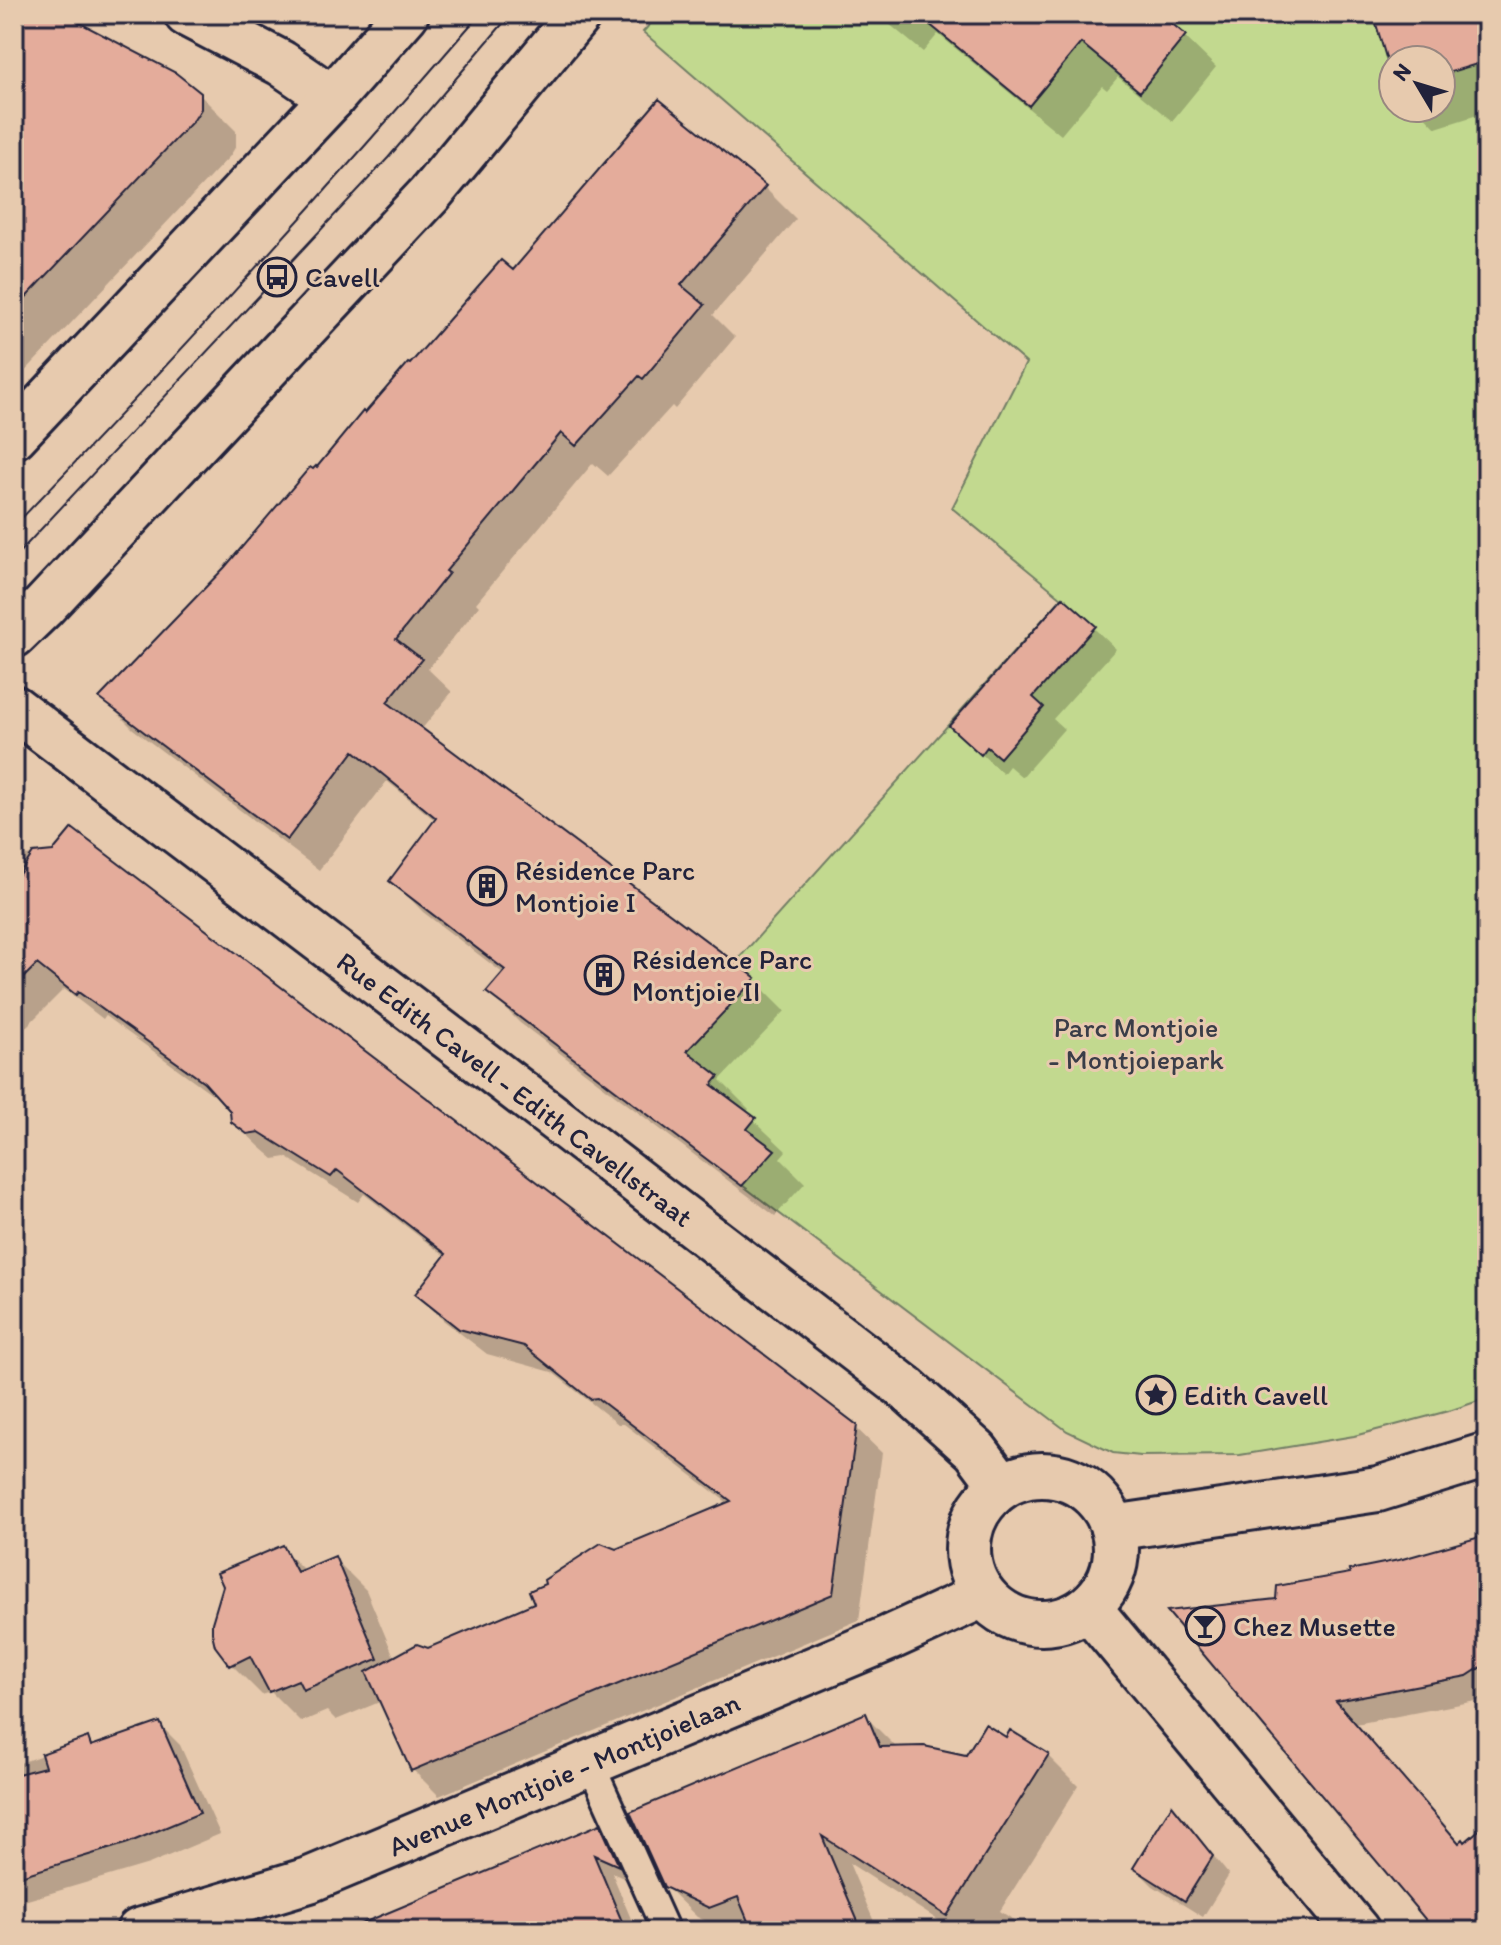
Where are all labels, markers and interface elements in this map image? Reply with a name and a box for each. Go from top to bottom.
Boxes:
north arrow [1377,44,1457,124]
text: N [1386,58,1417,86]
bus stop icon: Cavell [256,256,298,298]
place label: Cavell [305,260,380,294]
place label: Résidence Parc Montjoie I [515,853,695,919]
building icon: Résidence Parc Montjoie I [466,865,508,907]
place label: Résidence Parc Montjoie II [632,942,812,1008]
street label: Rue Edith Cavell - Edith Cavellstraat [330,944,700,1234]
building icon: Résidence Parc Montjoie II [583,954,625,996]
park label: Parc Montjoie - Montjoiepark [1048,1010,1224,1076]
place icon: Edith Cavell [1135,1374,1177,1416]
place label: Edith Cavell [1184,1378,1328,1412]
bar icon: Chez Musette [1184,1605,1226,1647]
place label: Chez Musette [1233,1609,1396,1643]
street label: Avenue Montjoie - Montjoielaan [383,1684,745,1864]

